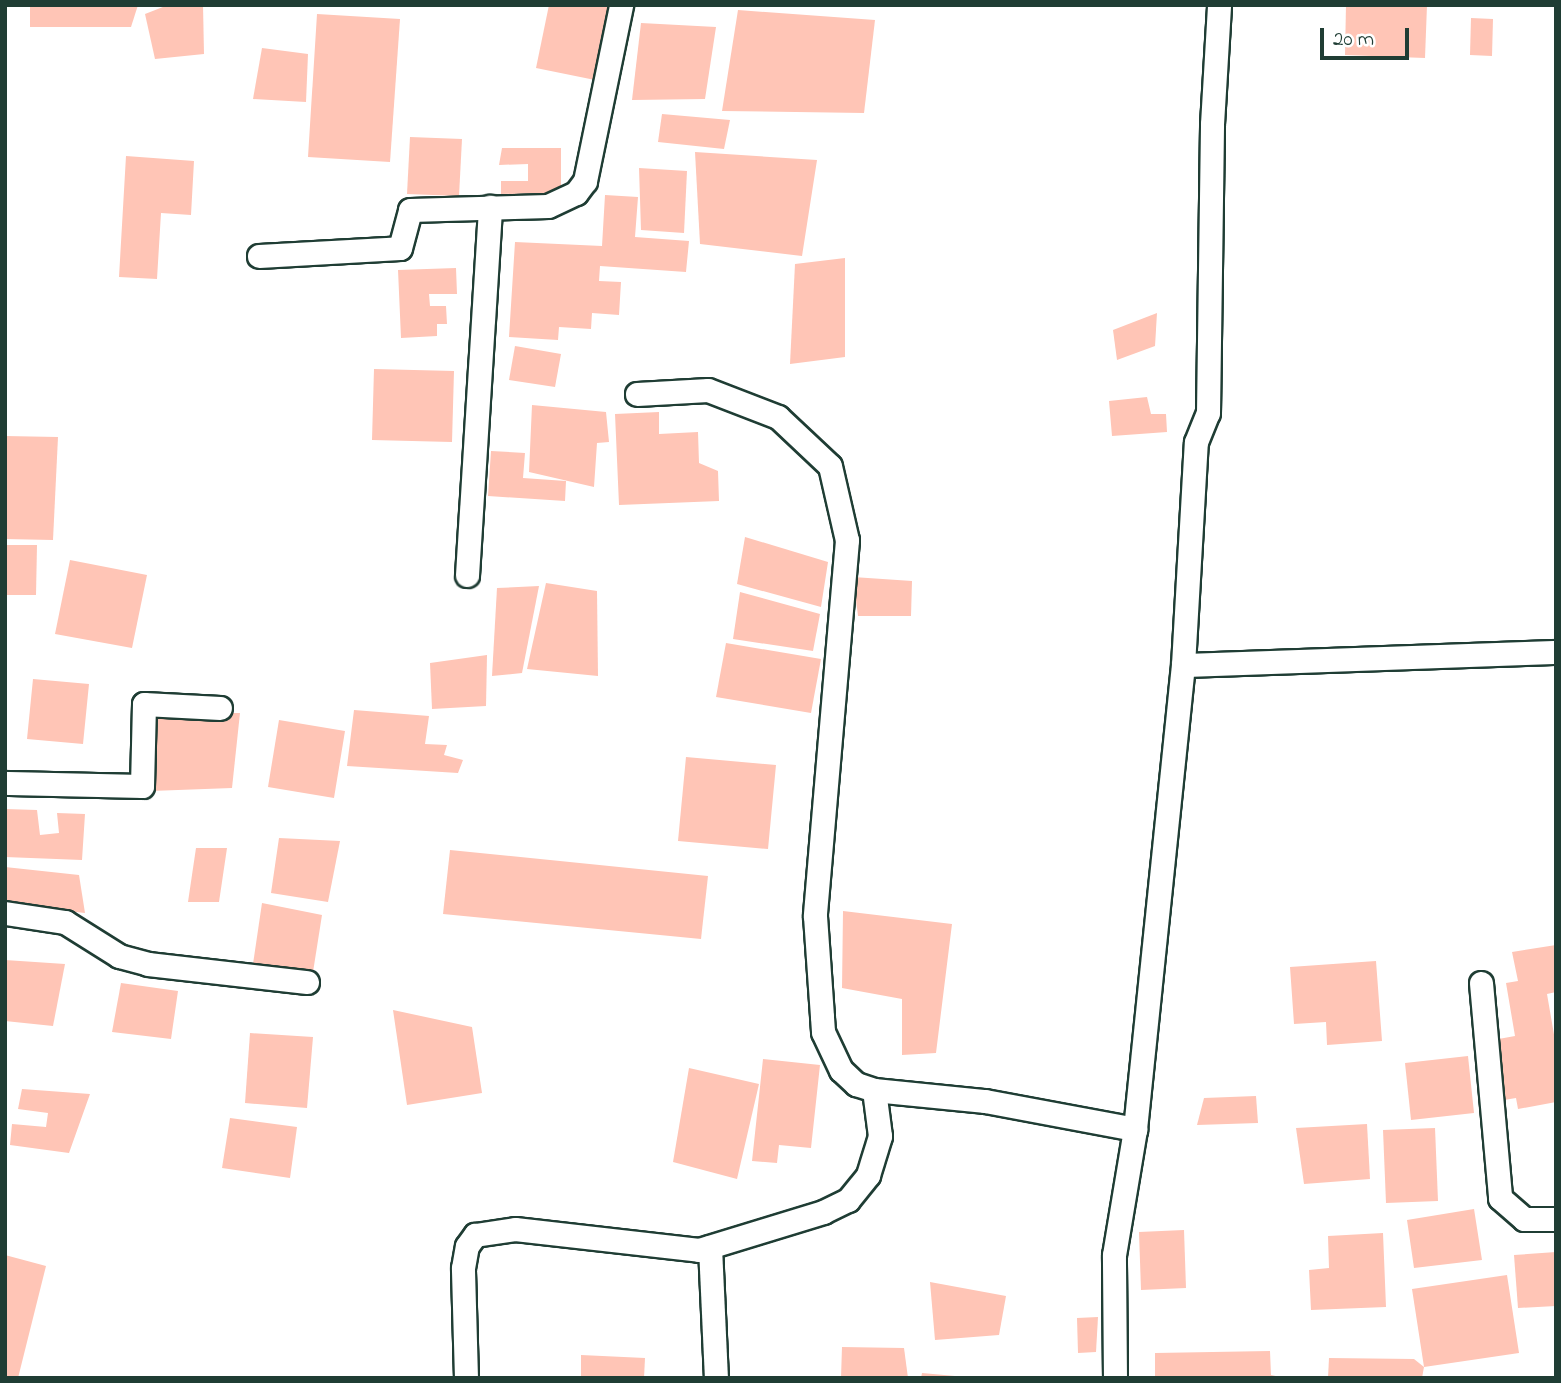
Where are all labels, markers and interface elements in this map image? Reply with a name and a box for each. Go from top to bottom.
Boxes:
scale bar [1323,14,1412,58]
text: 20 m [1333,25,1374,55]

